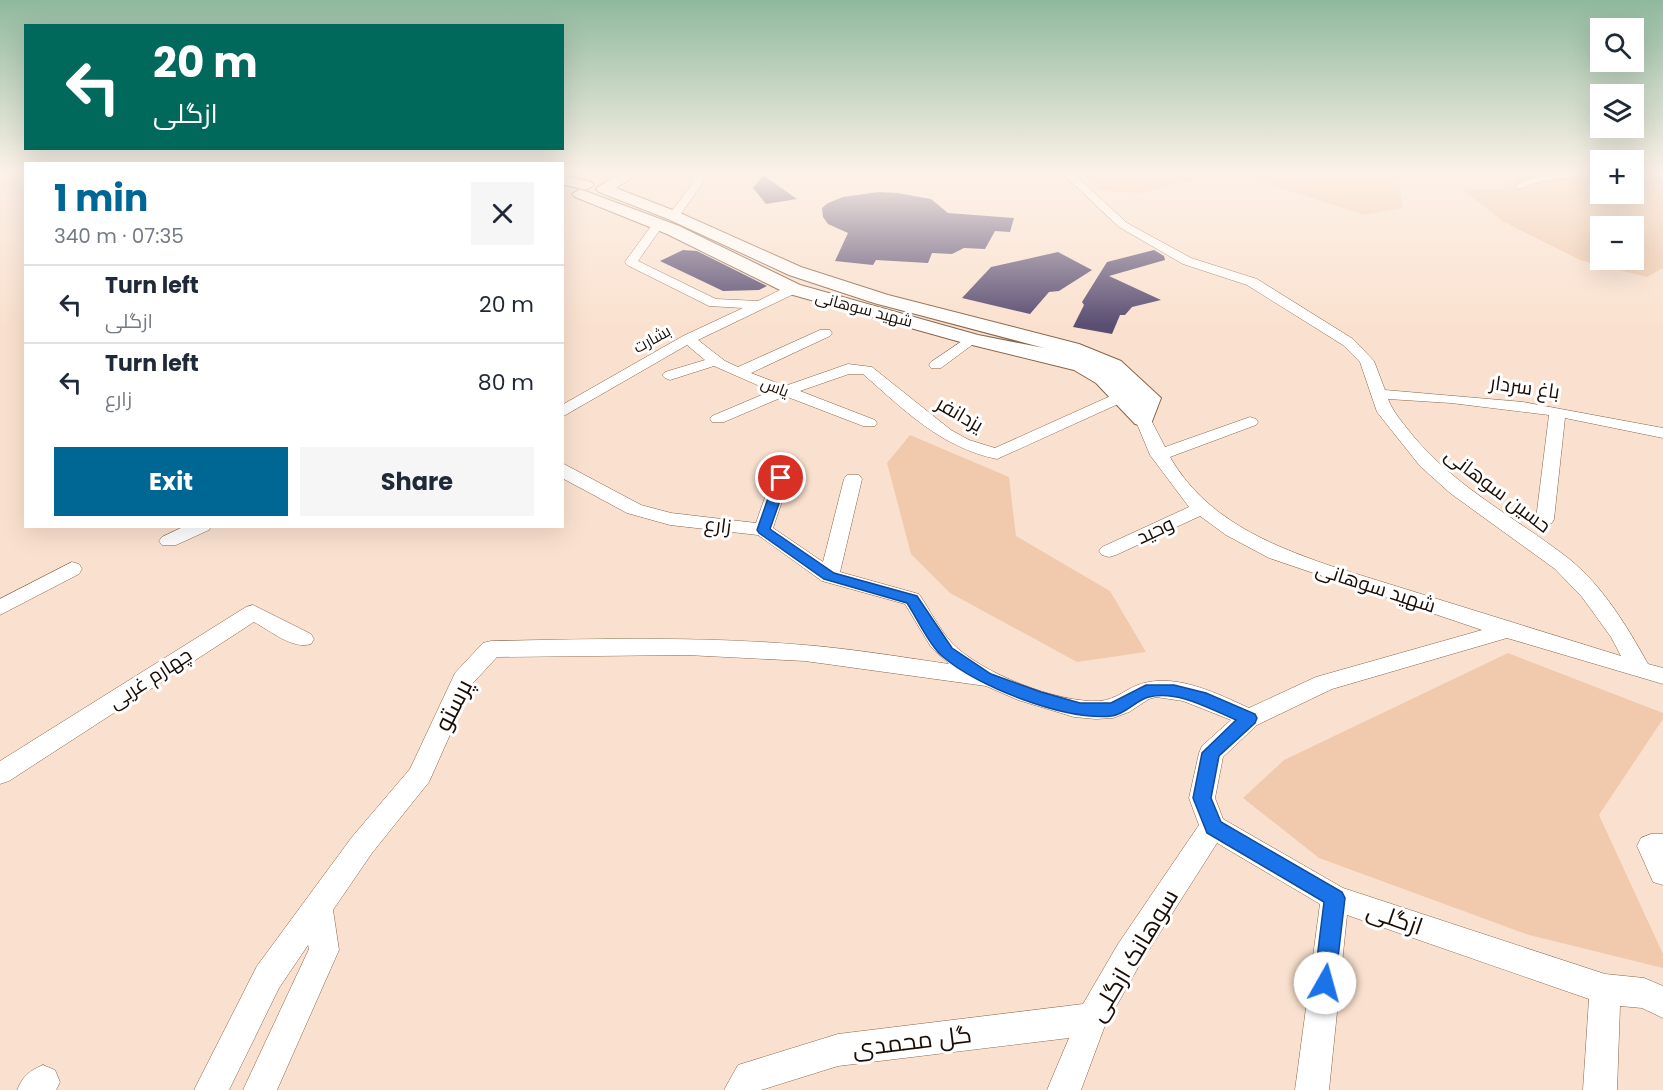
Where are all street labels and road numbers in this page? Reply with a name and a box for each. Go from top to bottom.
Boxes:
street label: شهید سوهانی [813,285,915,333]
street label: بشارت [629,319,675,359]
street label: باغ سردار [1487,368,1562,406]
street label: یاس [758,371,793,403]
street label: یزدانفر [930,389,989,439]
street label: حسین سوهانی [1439,441,1557,539]
street label: زارع [703,509,733,541]
street label: وحید [1132,509,1178,551]
street label: شهید سوهانی [1312,554,1440,620]
street label: چهارم غربی [103,641,197,715]
street label: پرستو [426,673,480,737]
street label: سوهانک ازگلی [1080,882,1186,1028]
street label: ازگلی [1362,893,1428,943]
street label: گل محمدی [851,1017,973,1065]

